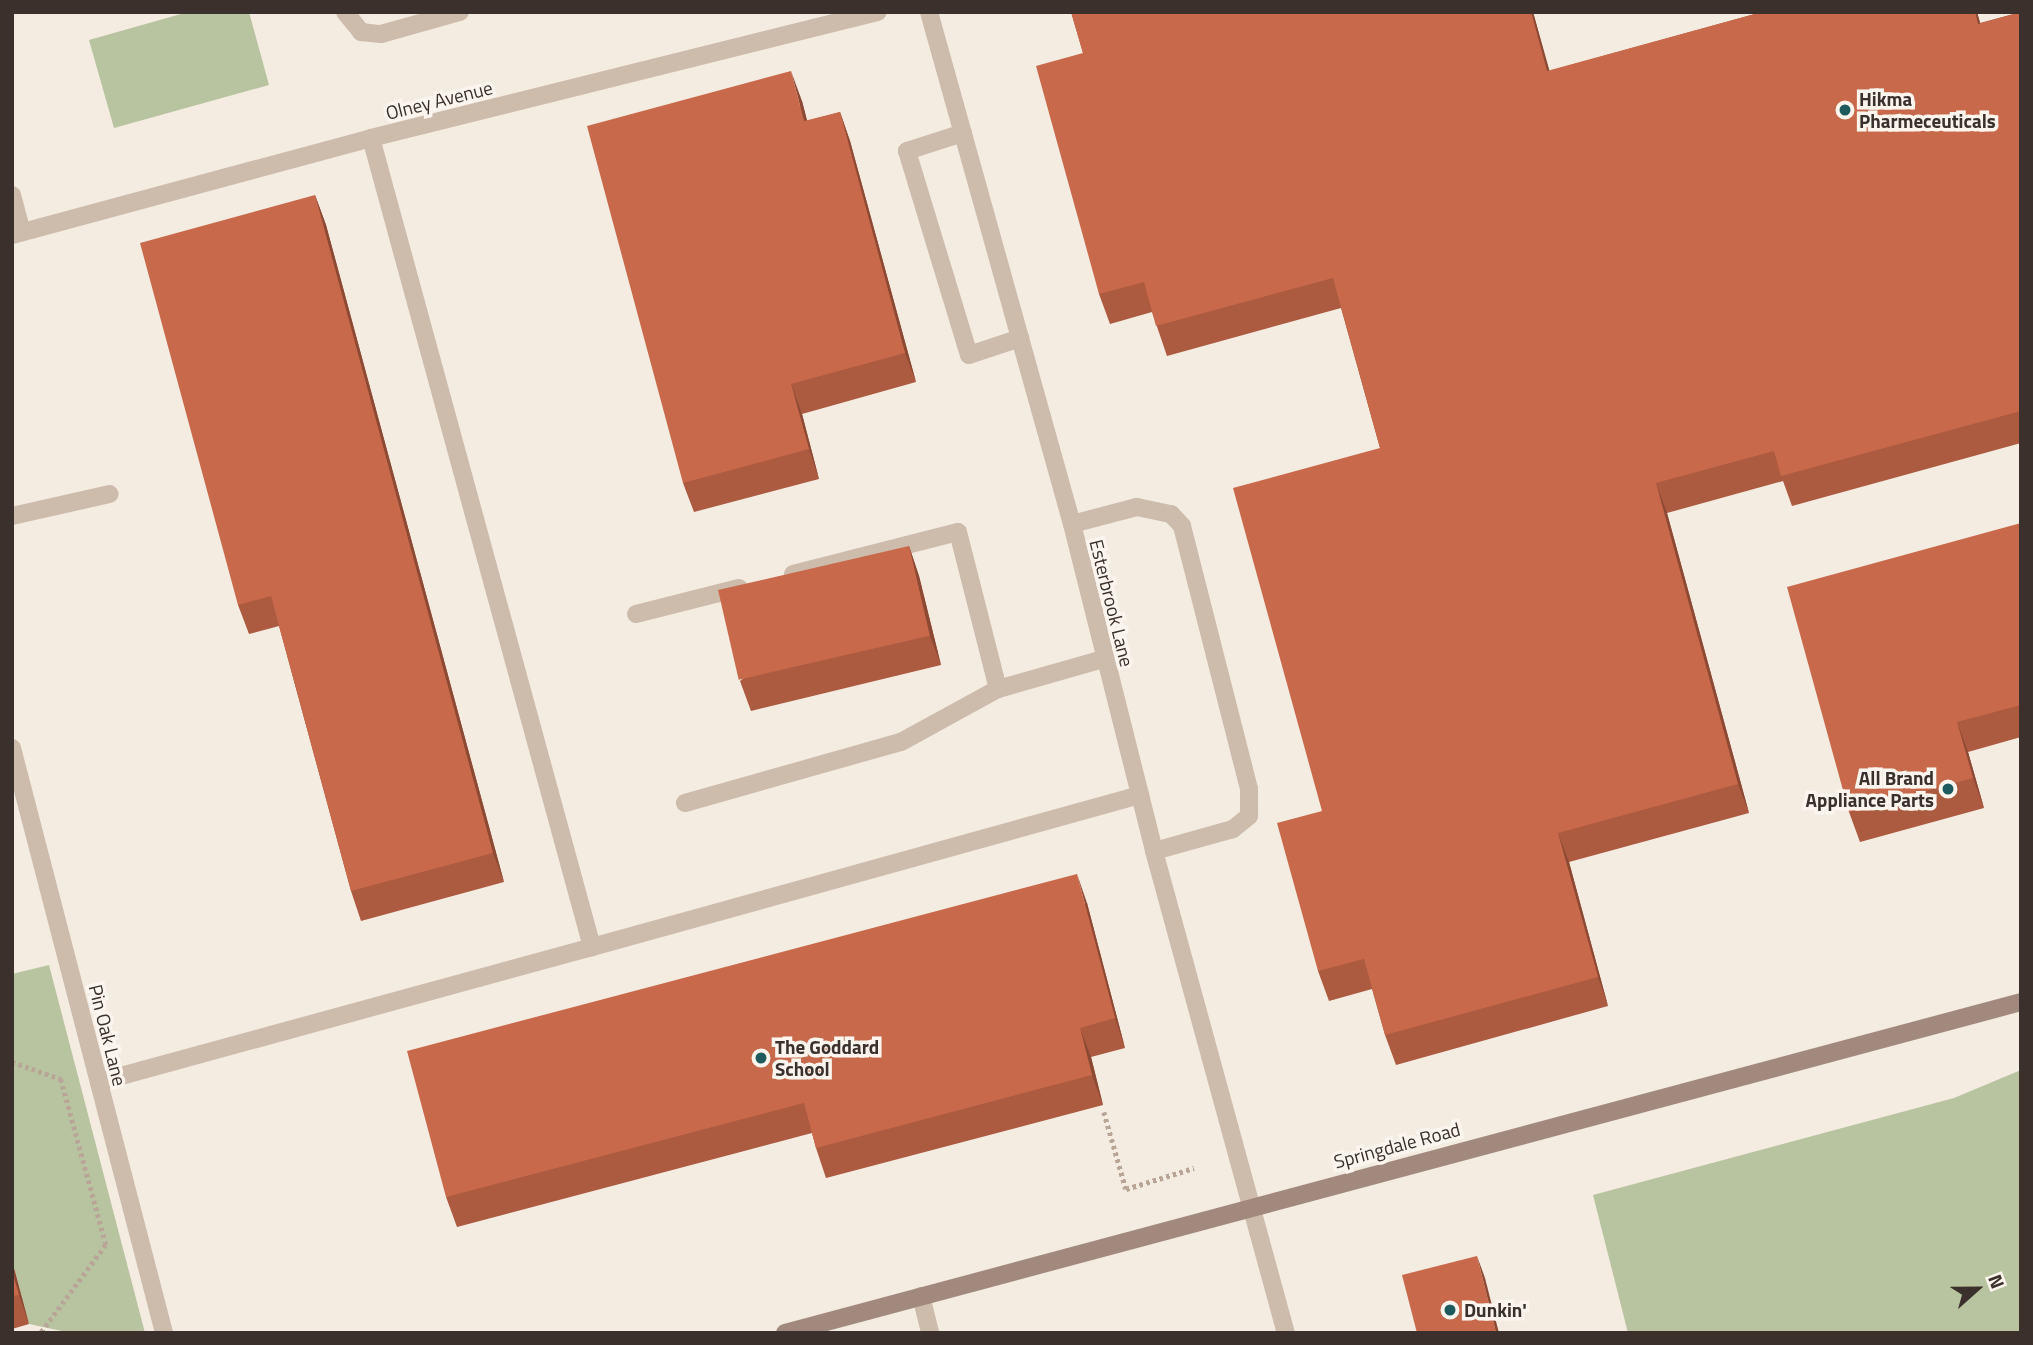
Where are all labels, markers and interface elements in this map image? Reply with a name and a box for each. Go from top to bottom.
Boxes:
street label: Olney Avenue [383,76,495,124]
place label: Hikma Pharmeceuticals [1859,88,1996,132]
marker: Hikma Pharmeceuticals [1837,102,1853,118]
street label: Esterbrook Lane [1085,537,1139,669]
place label: All Brand Appliance Parts [1806,767,1934,811]
marker: All Brand Appliance Parts [1940,781,1956,797]
street label: Pin Oak Lane [84,982,132,1088]
place label: The Goddard School [775,1036,879,1080]
marker: The Goddard School [753,1050,769,1066]
street label: Springdale Road [1331,1117,1463,1173]
north arrow [1942,1254,2012,1324]
text: N [1981,1270,2013,1293]
place label: Dunkin' [1464,1299,1527,1321]
marker: Dunkin' [1442,1302,1458,1318]

